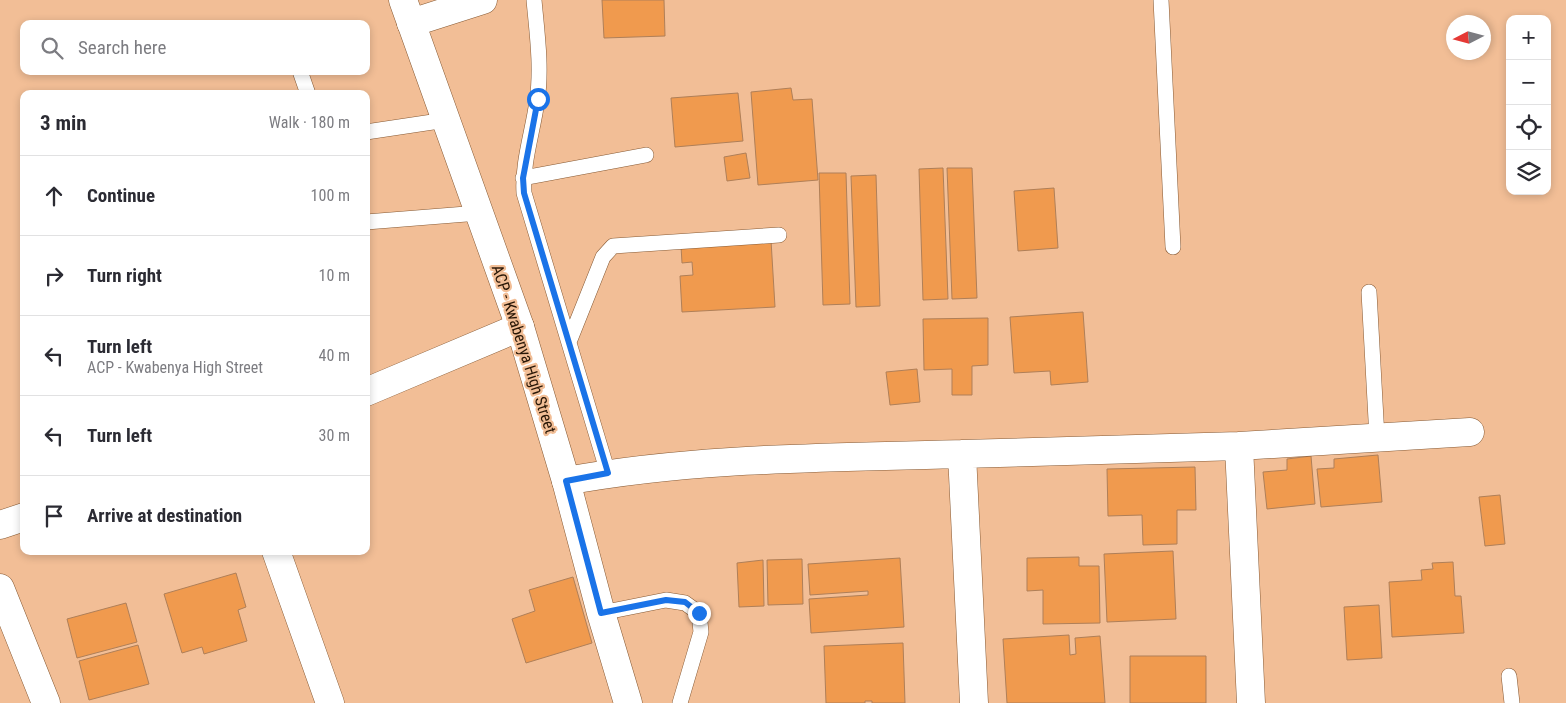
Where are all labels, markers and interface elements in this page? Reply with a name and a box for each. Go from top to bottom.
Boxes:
north arrow [1446,15,1491,60]
map controls [1506,15,1551,195]
button: + [1506,15,1551,60]
search box [20,20,370,75]
icon: search [38,34,66,62]
text: Search here [78,36,166,59]
button: − [1506,60,1551,105]
route start [527,88,550,111]
button: locate [1506,105,1551,150]
text: 3 min [40,111,87,135]
text: Walk · 180 m [269,113,350,132]
button: layers [1506,150,1551,195]
icon: ahead [40,182,68,210]
text: Continue [87,184,155,207]
text: 100 m [311,186,350,205]
icon: right [40,262,68,290]
street label: ACP - Kwabenya High Street [488,262,560,436]
text: Turn right [87,264,162,287]
text: 10 m [318,266,350,285]
text: Turn left [87,335,152,358]
icon: left [40,342,68,370]
text: 40 m [318,346,350,365]
text: ACP - Kwabenya High Street [87,358,263,377]
icon: left [40,422,68,450]
text: Turn left [87,424,152,447]
text: 30 m [318,426,350,445]
icon: arrive [40,502,68,530]
text: Arrive at destination [87,504,242,527]
route end [688,602,711,625]

